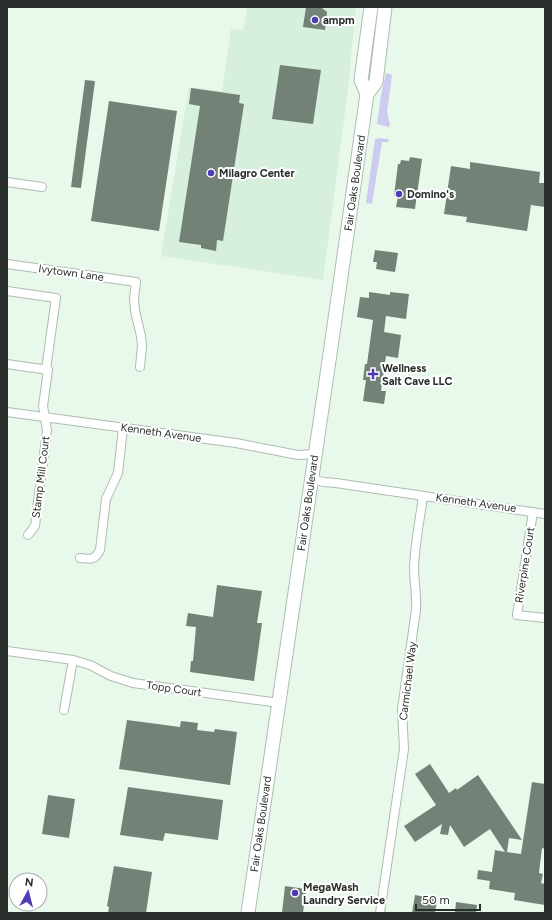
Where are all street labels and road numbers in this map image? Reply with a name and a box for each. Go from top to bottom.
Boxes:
street label: Fair Oaks Boulevard [342,134,368,232]
street label: Ivytown Lane [38,262,104,284]
street label: Kenneth Avenue [120,421,202,445]
street label: Stamp Mill Court [30,435,52,519]
street label: Fair Oaks Boulevard [295,454,321,552]
street label: Kenneth Avenue [435,491,517,515]
street label: Riverpine Court [513,526,537,604]
street label: Carmichael Way [397,641,419,721]
street label: Topp Court [145,679,203,699]
street label: Fair Oaks Boulevard [248,775,274,873]

